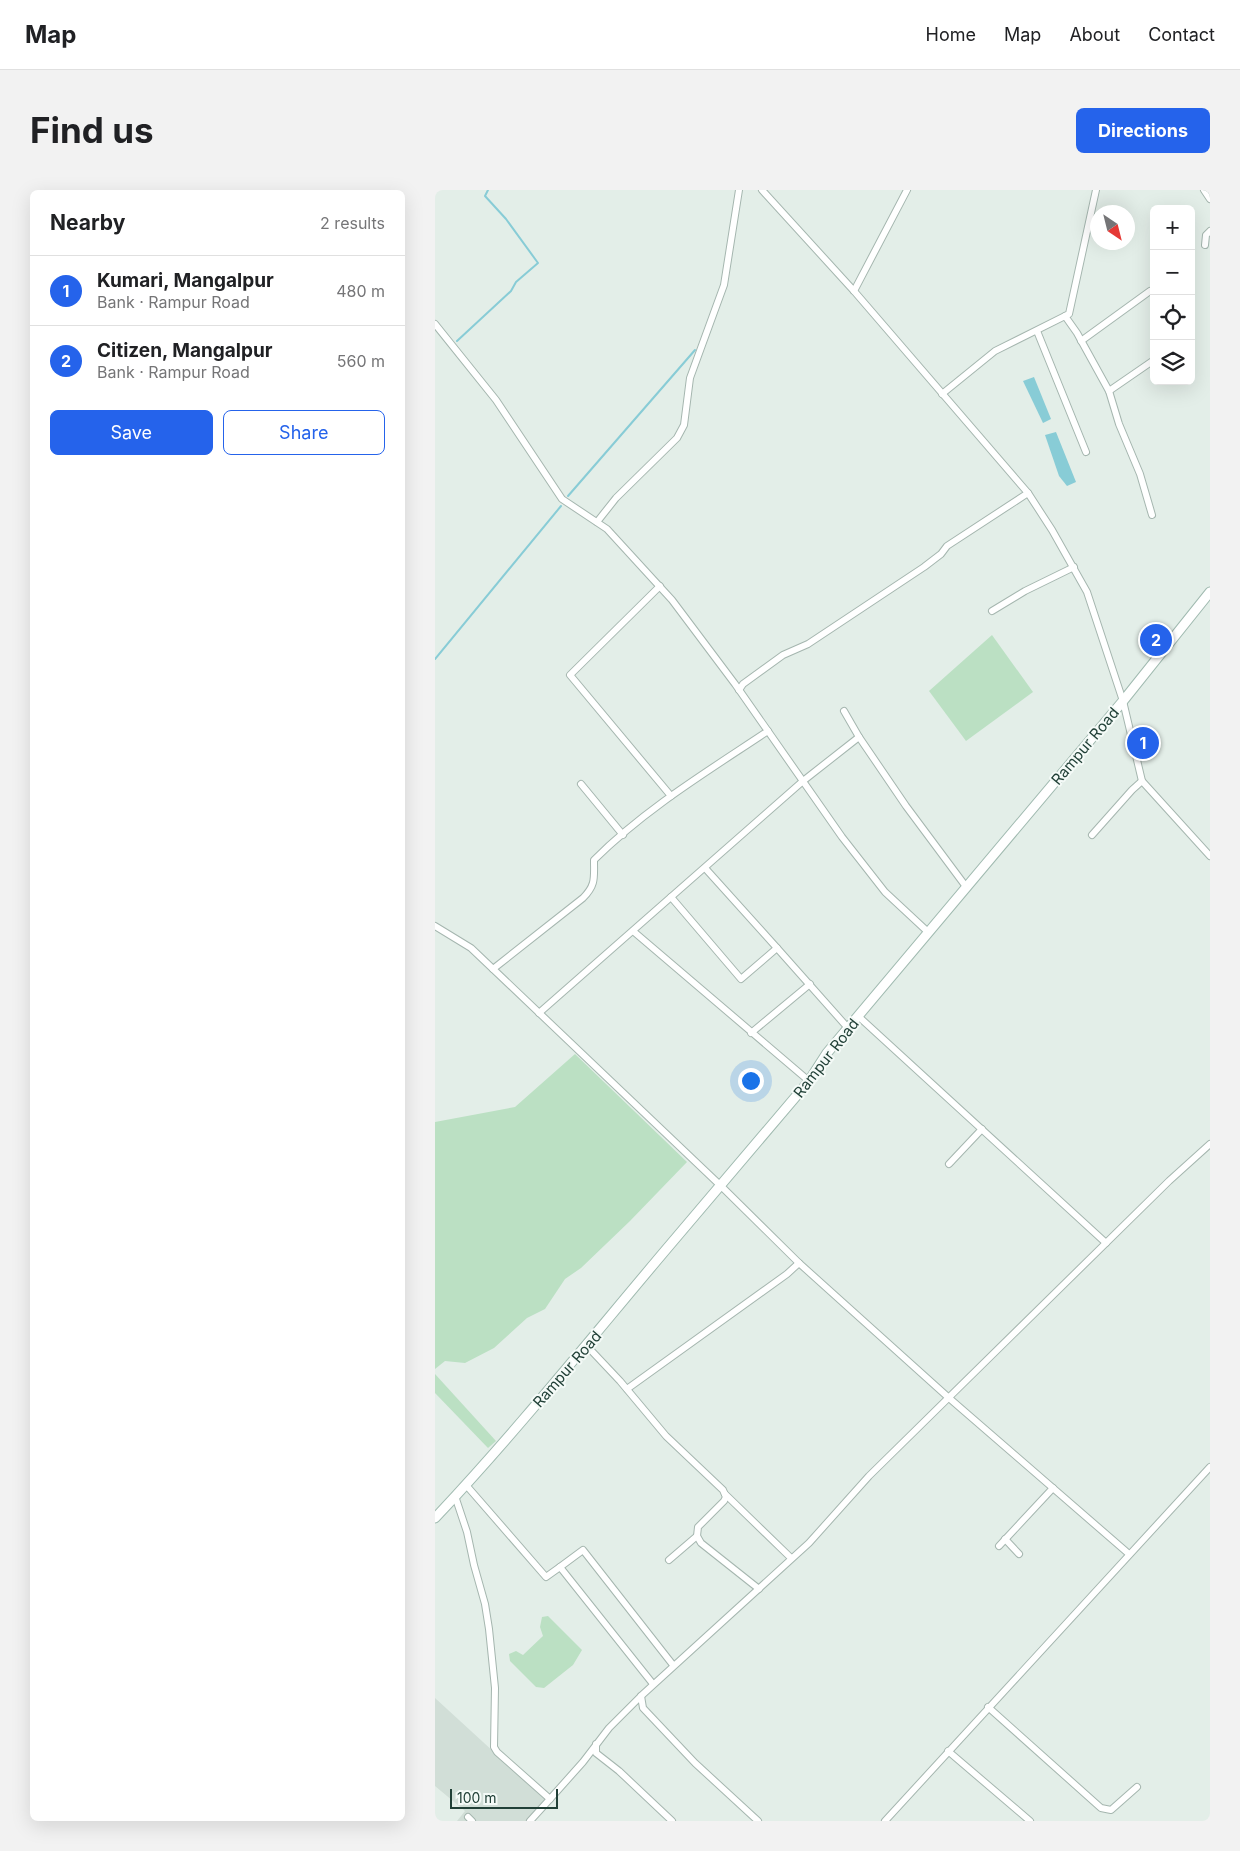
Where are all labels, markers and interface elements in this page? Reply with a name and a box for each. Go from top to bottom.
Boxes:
text: Map [25,20,76,49]
text: Home [926,24,976,45]
text: Map [1004,24,1041,45]
text: About [1069,24,1120,45]
text: Contact [1148,24,1215,45]
button: Directions [1076,108,1210,153]
text: Find us [30,109,154,151]
north arrow [1090,205,1135,250]
map controls [1150,205,1195,385]
button: + [1150,205,1195,250]
text: Nearby [50,210,125,235]
text: 2 results [320,213,385,233]
button: − [1150,250,1195,295]
text: Kumari, Mangalpur [97,269,274,292]
text: 1 [63,281,69,301]
text: 480 m [336,281,385,301]
text: Bank · Rampur Road [97,292,250,312]
button: locate [1150,295,1195,340]
text: Citizen, Mangalpur [97,339,273,362]
button: layers [1150,340,1195,385]
text: 2 [61,351,71,371]
text: 560 m [337,351,385,371]
text: Bank · Rampur Road [97,362,250,382]
button: Save [50,410,213,455]
button: Share [223,410,385,455]
pin: 2 [1140,621,1172,659]
street label: Rampur Road [1047,703,1123,789]
pin: 1 [1127,724,1159,762]
street label: Rampur Road [789,1015,863,1101]
your location [738,1068,764,1094]
street label: Rampur Road [529,1327,605,1411]
scale bar [450,1786,557,1809]
text: 100 m [457,1789,497,1806]

